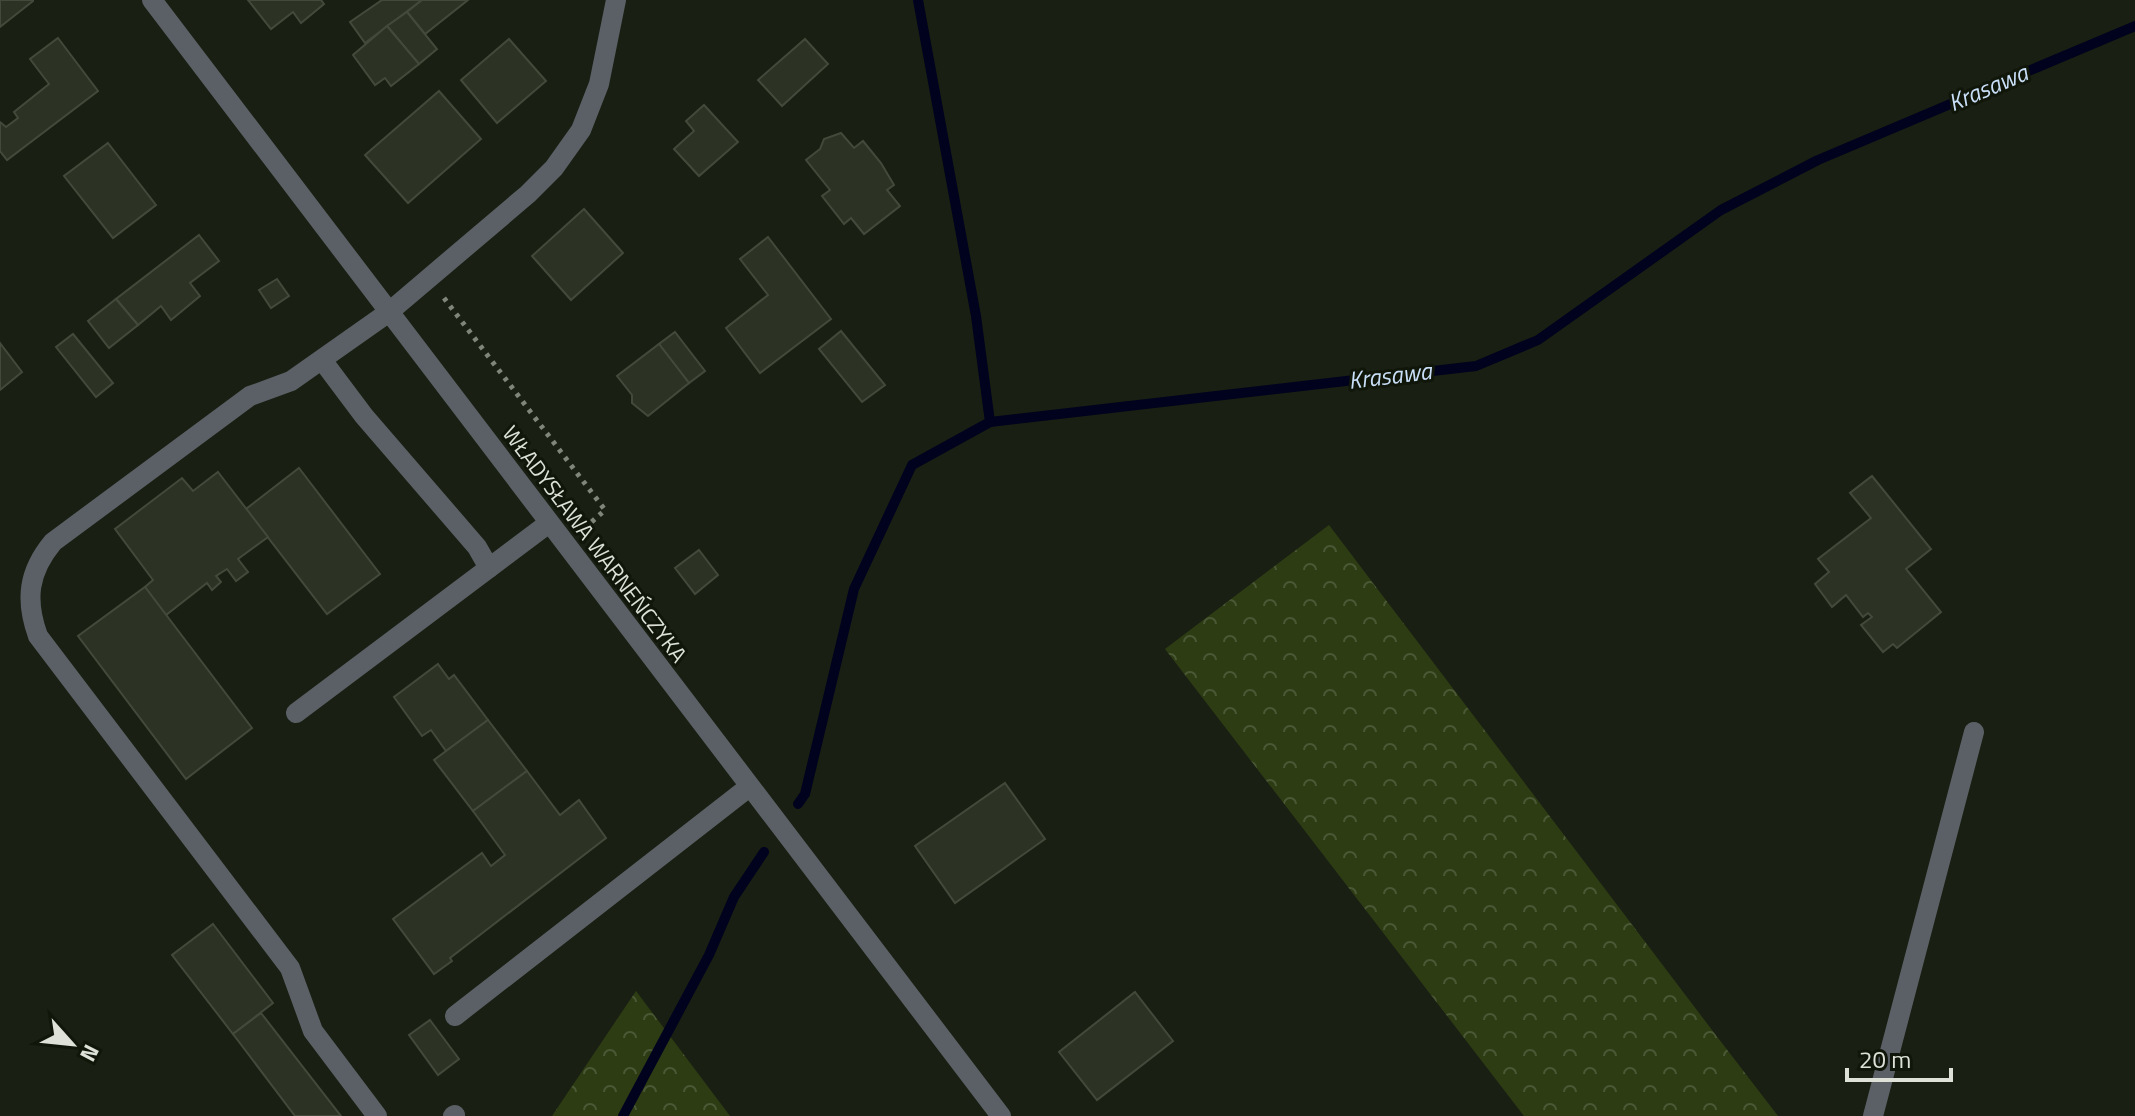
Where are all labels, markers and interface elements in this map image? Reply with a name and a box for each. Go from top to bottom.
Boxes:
water label: Krasawa [1942,53,2035,120]
water label: Krasawa [1346,352,1435,398]
street label: WŁADYSŁAWA WARNEŃCZYKA [494,418,696,670]
north arrow [32,1004,112,1084]
scale bar [1847,1032,1951,1082]
text: N [71,1039,108,1068]
text: 20 m [1859,1041,1911,1077]

